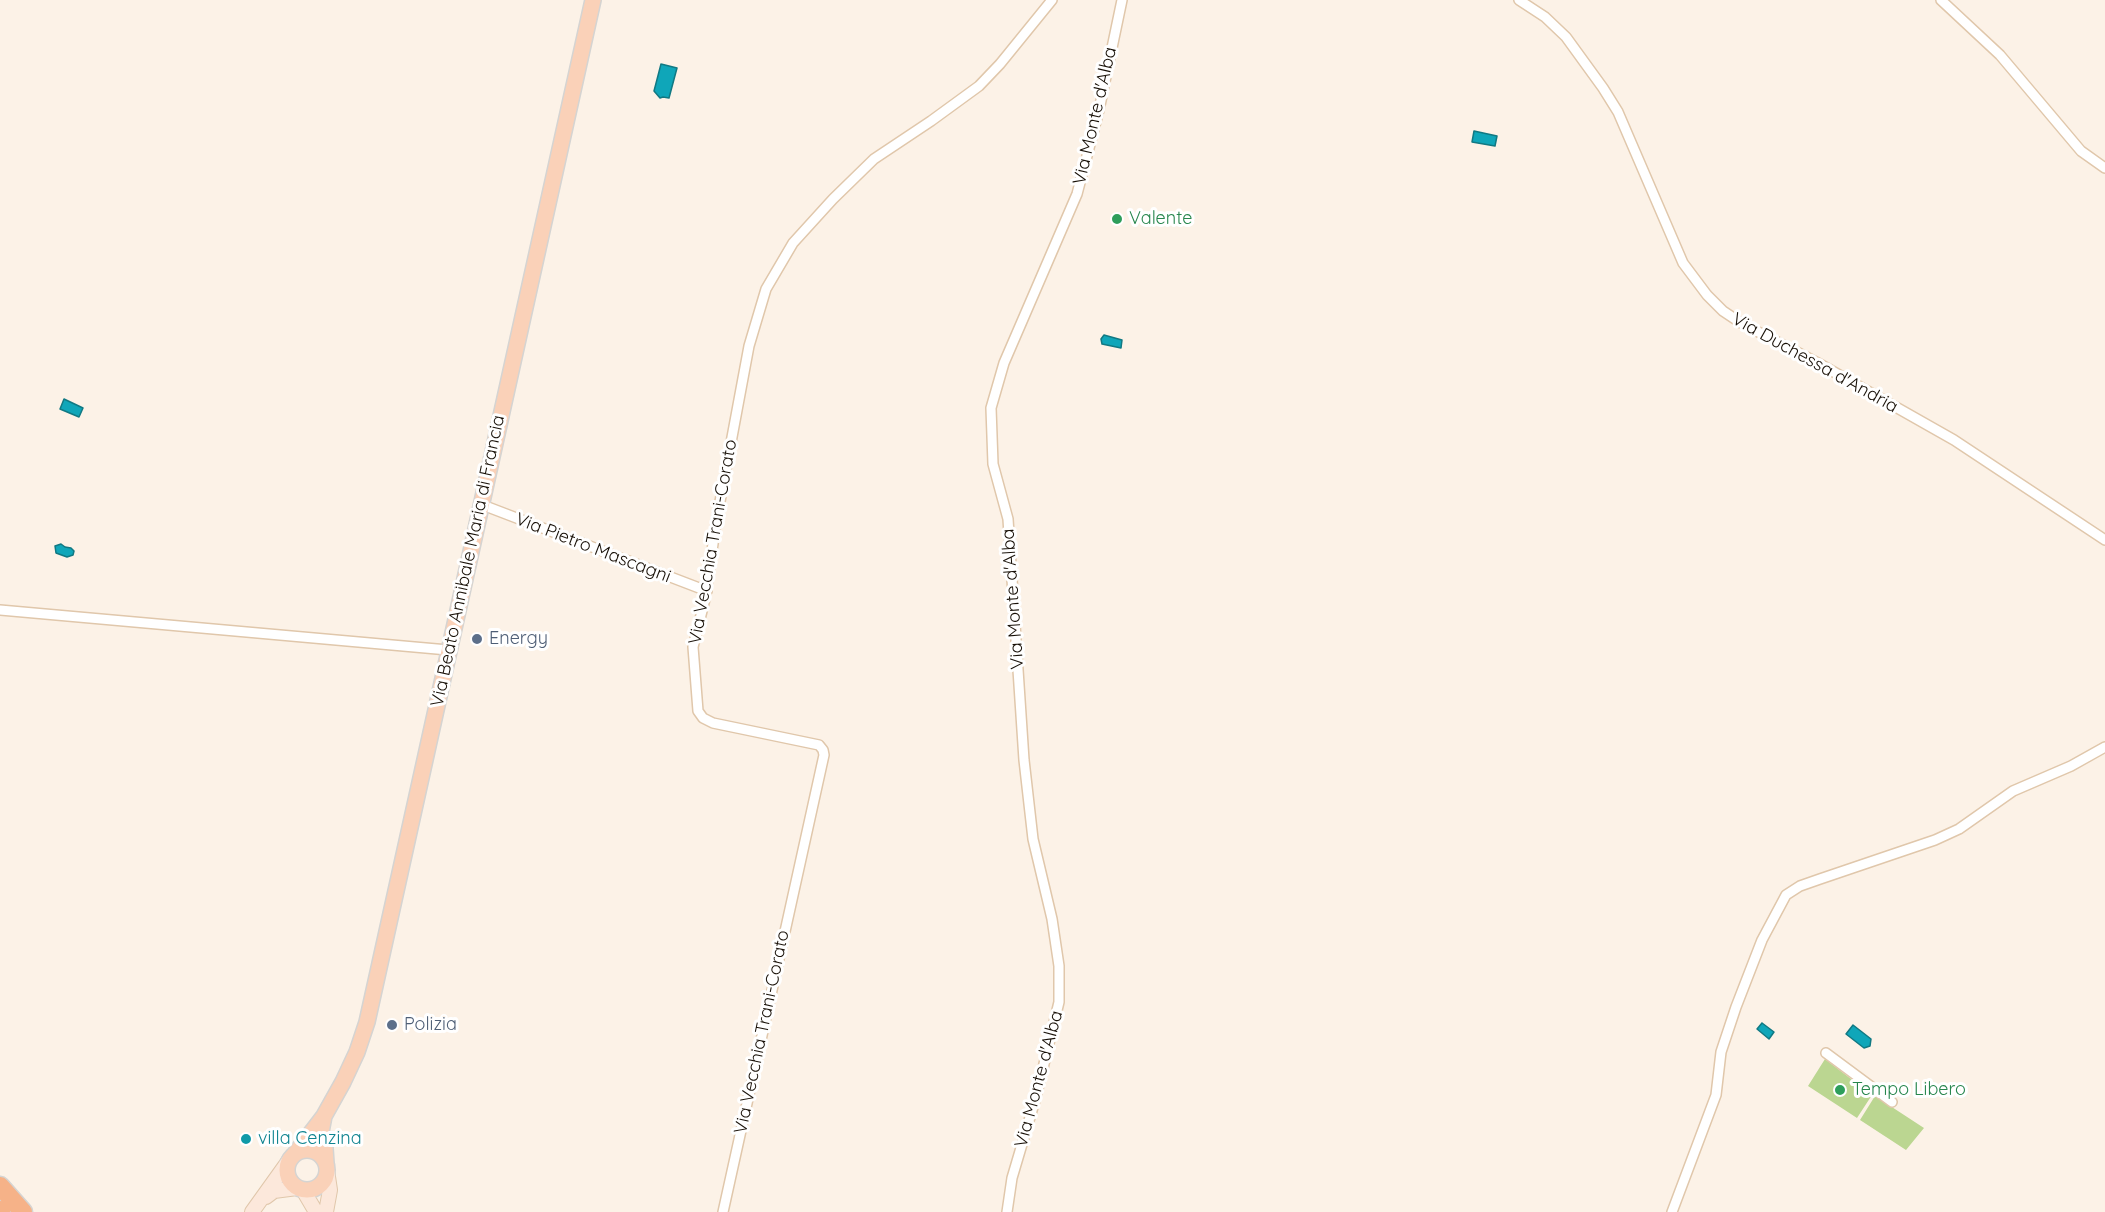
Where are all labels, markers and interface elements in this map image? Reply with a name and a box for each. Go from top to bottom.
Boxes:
street label: Via Monte d'Alba [1069,45,1121,187]
place label: Valente [1129,208,1192,230]
marker: Valente [1110,212,1124,226]
street label: Via Duchessa d'Andria [1728,308,1902,418]
street label: Via Beato Annibale Maria di Francia [426,413,510,709]
street label: Via Vecchia Trani-Corato [684,438,742,646]
street label: Via Pietro Mascagni [512,508,674,588]
street label: Via Monte d'Alba [997,528,1029,670]
place label: Energy [489,628,548,650]
marker: Energy [470,632,484,646]
street label: Via Vecchia Trani-Corato [730,928,794,1136]
street label: Via Monte d'Alba [1010,1008,1068,1150]
place label: Polizia [404,1014,457,1036]
marker: Polizia [385,1018,399,1032]
place label: Tempo Libero [1852,1079,1966,1101]
marker: Tempo Libero [1833,1083,1847,1097]
place label: villa Cenzina [258,1128,362,1150]
marker: villa Cenzina [239,1132,253,1146]

